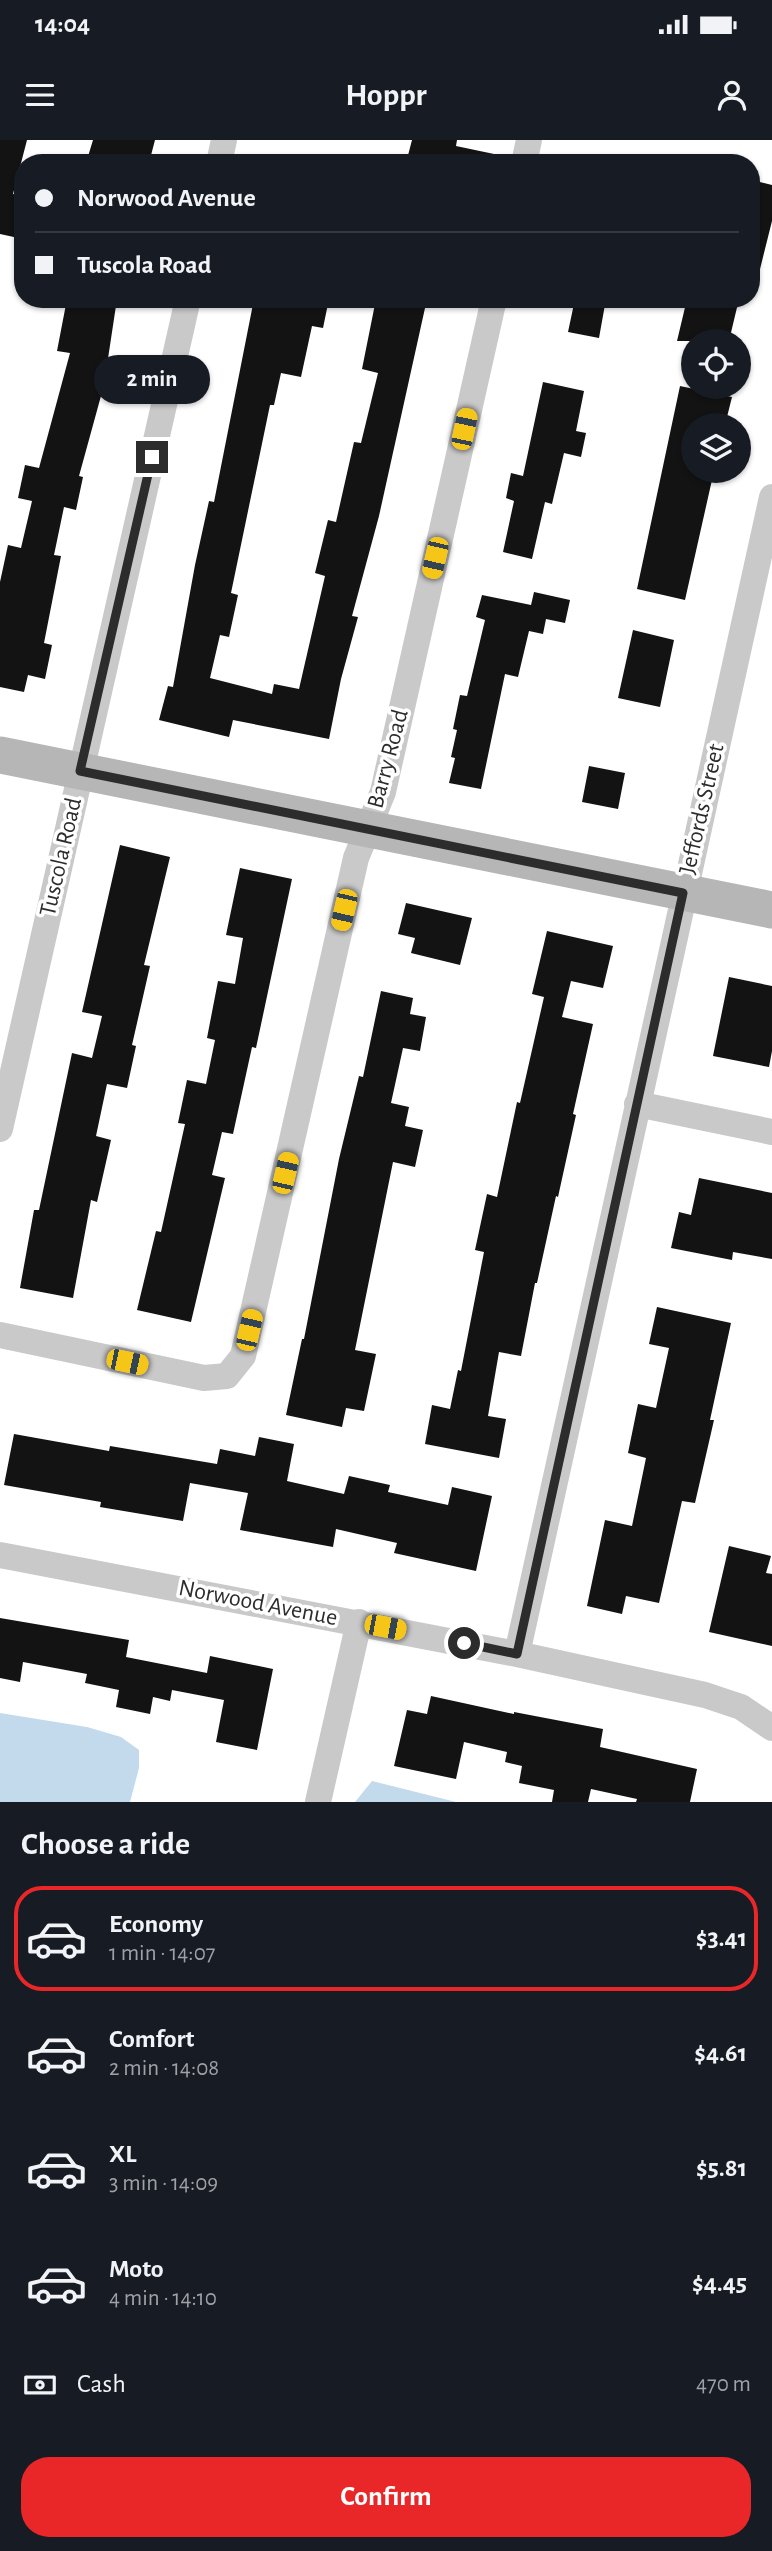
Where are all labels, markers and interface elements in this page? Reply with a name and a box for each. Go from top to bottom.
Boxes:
text: 14:04 [35,11,90,37]
icon: menu [21,76,59,114]
icon: person [713,76,751,114]
text: Hoppr [345,79,427,111]
text: Norwood Avenue [77,185,256,211]
text: Tuscola Road [77,252,212,278]
map controls [681,329,751,483]
button: locate [681,329,751,399]
callout: 2 min [94,356,210,404]
text: 2 min [126,368,178,391]
car [450,406,479,452]
button: layers [681,413,751,483]
route end [136,441,168,473]
car [421,535,450,581]
street label: Barry Road [363,707,413,811]
street label: Jeffords Street [675,741,729,877]
street label: Tuscola Road [36,795,86,919]
car [330,887,359,933]
car [271,1150,300,1196]
car [235,1307,264,1353]
car [105,1347,150,1377]
street label: Norwood Avenue [177,1576,339,1630]
car [363,1613,408,1641]
route start [448,1627,480,1659]
text: Choose a ride [21,1828,190,1860]
icon: car [25,1907,88,1970]
text: Economy [109,1911,203,1937]
text: $3.41 [696,1925,747,1951]
text: 1 min · 14:07 [109,1942,215,1965]
icon: car [25,2022,88,2085]
text: Comfort [109,2026,194,2052]
text: $4.61 [694,2040,747,2066]
text: 2 min · 14:08 [109,2057,219,2080]
icon: car [25,2137,88,2200]
text: XL [109,2141,136,2167]
text: $5.81 [696,2155,747,2181]
text: 3 min · 14:09 [109,2172,218,2195]
icon: car [25,2252,88,2315]
text: Moto [109,2256,164,2282]
text: $4.45 [692,2270,747,2296]
text: 4 min · 14:10 [109,2287,217,2310]
icon: cash [21,2366,59,2404]
text: Cash [77,2371,126,2397]
text: 470 m [696,2373,751,2396]
button: Confirm [21,2457,751,2537]

